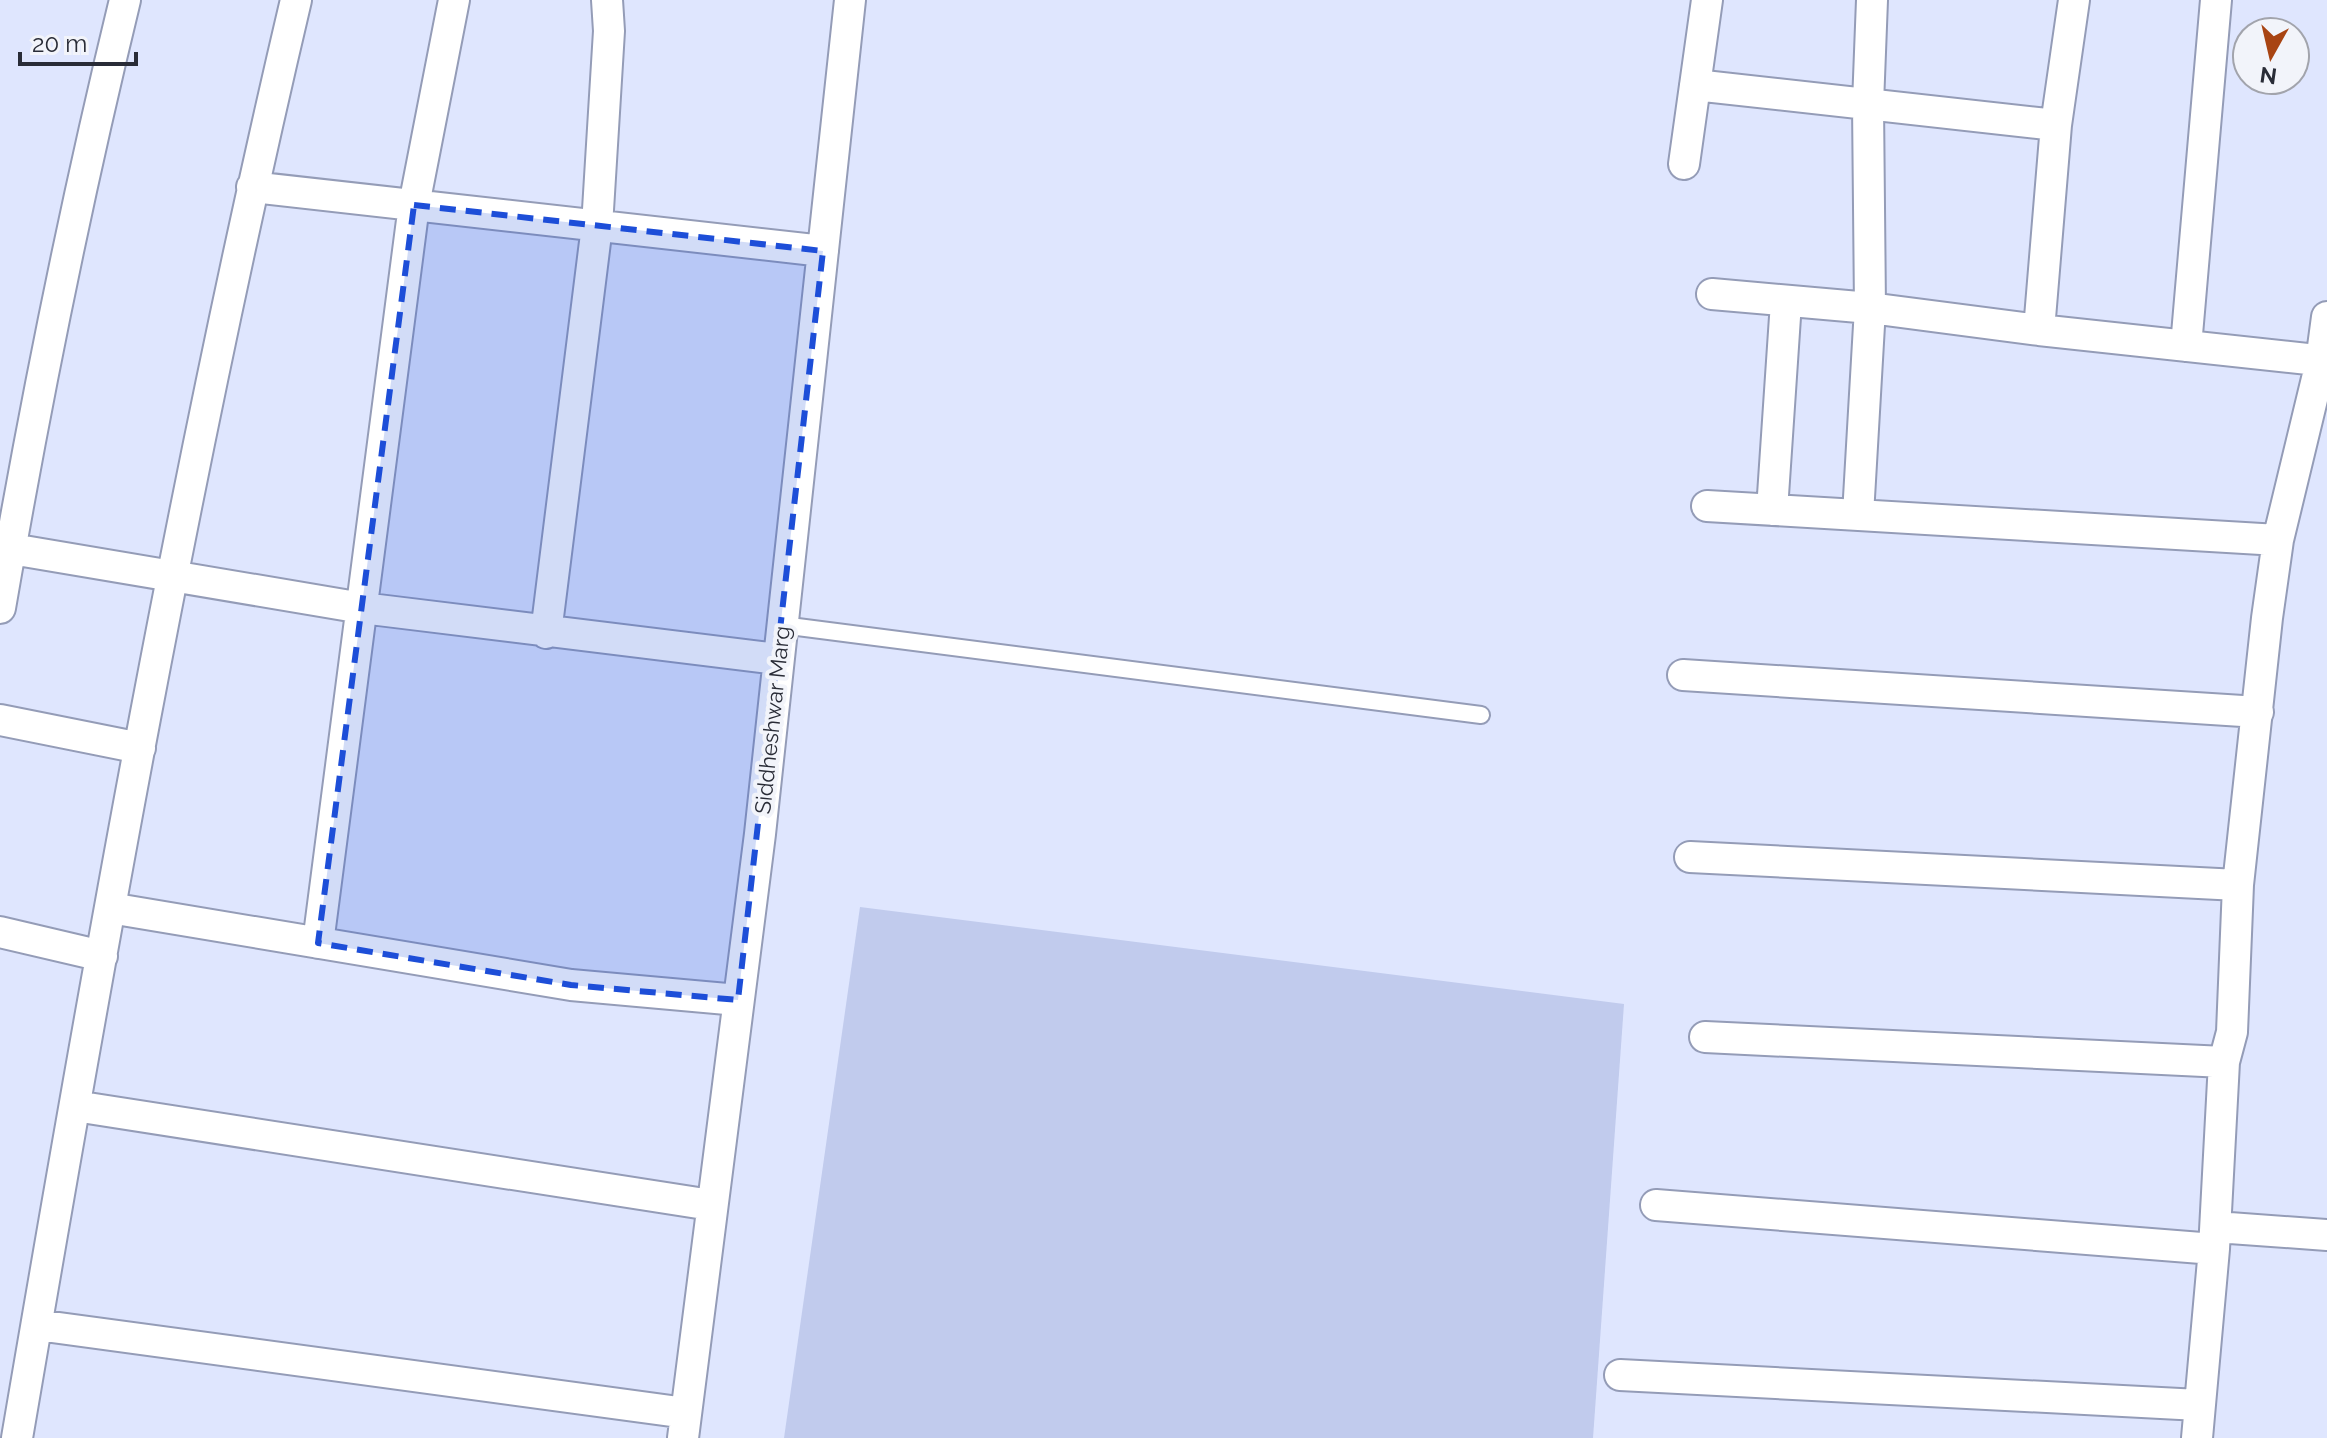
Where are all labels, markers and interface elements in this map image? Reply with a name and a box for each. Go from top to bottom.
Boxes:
scale bar [20,16,136,66]
north arrow [2231,16,2311,96]
text: 20 m [32,29,87,58]
text: N [2258,62,2278,90]
street label: Siddheshwar Marg [749,625,795,815]

